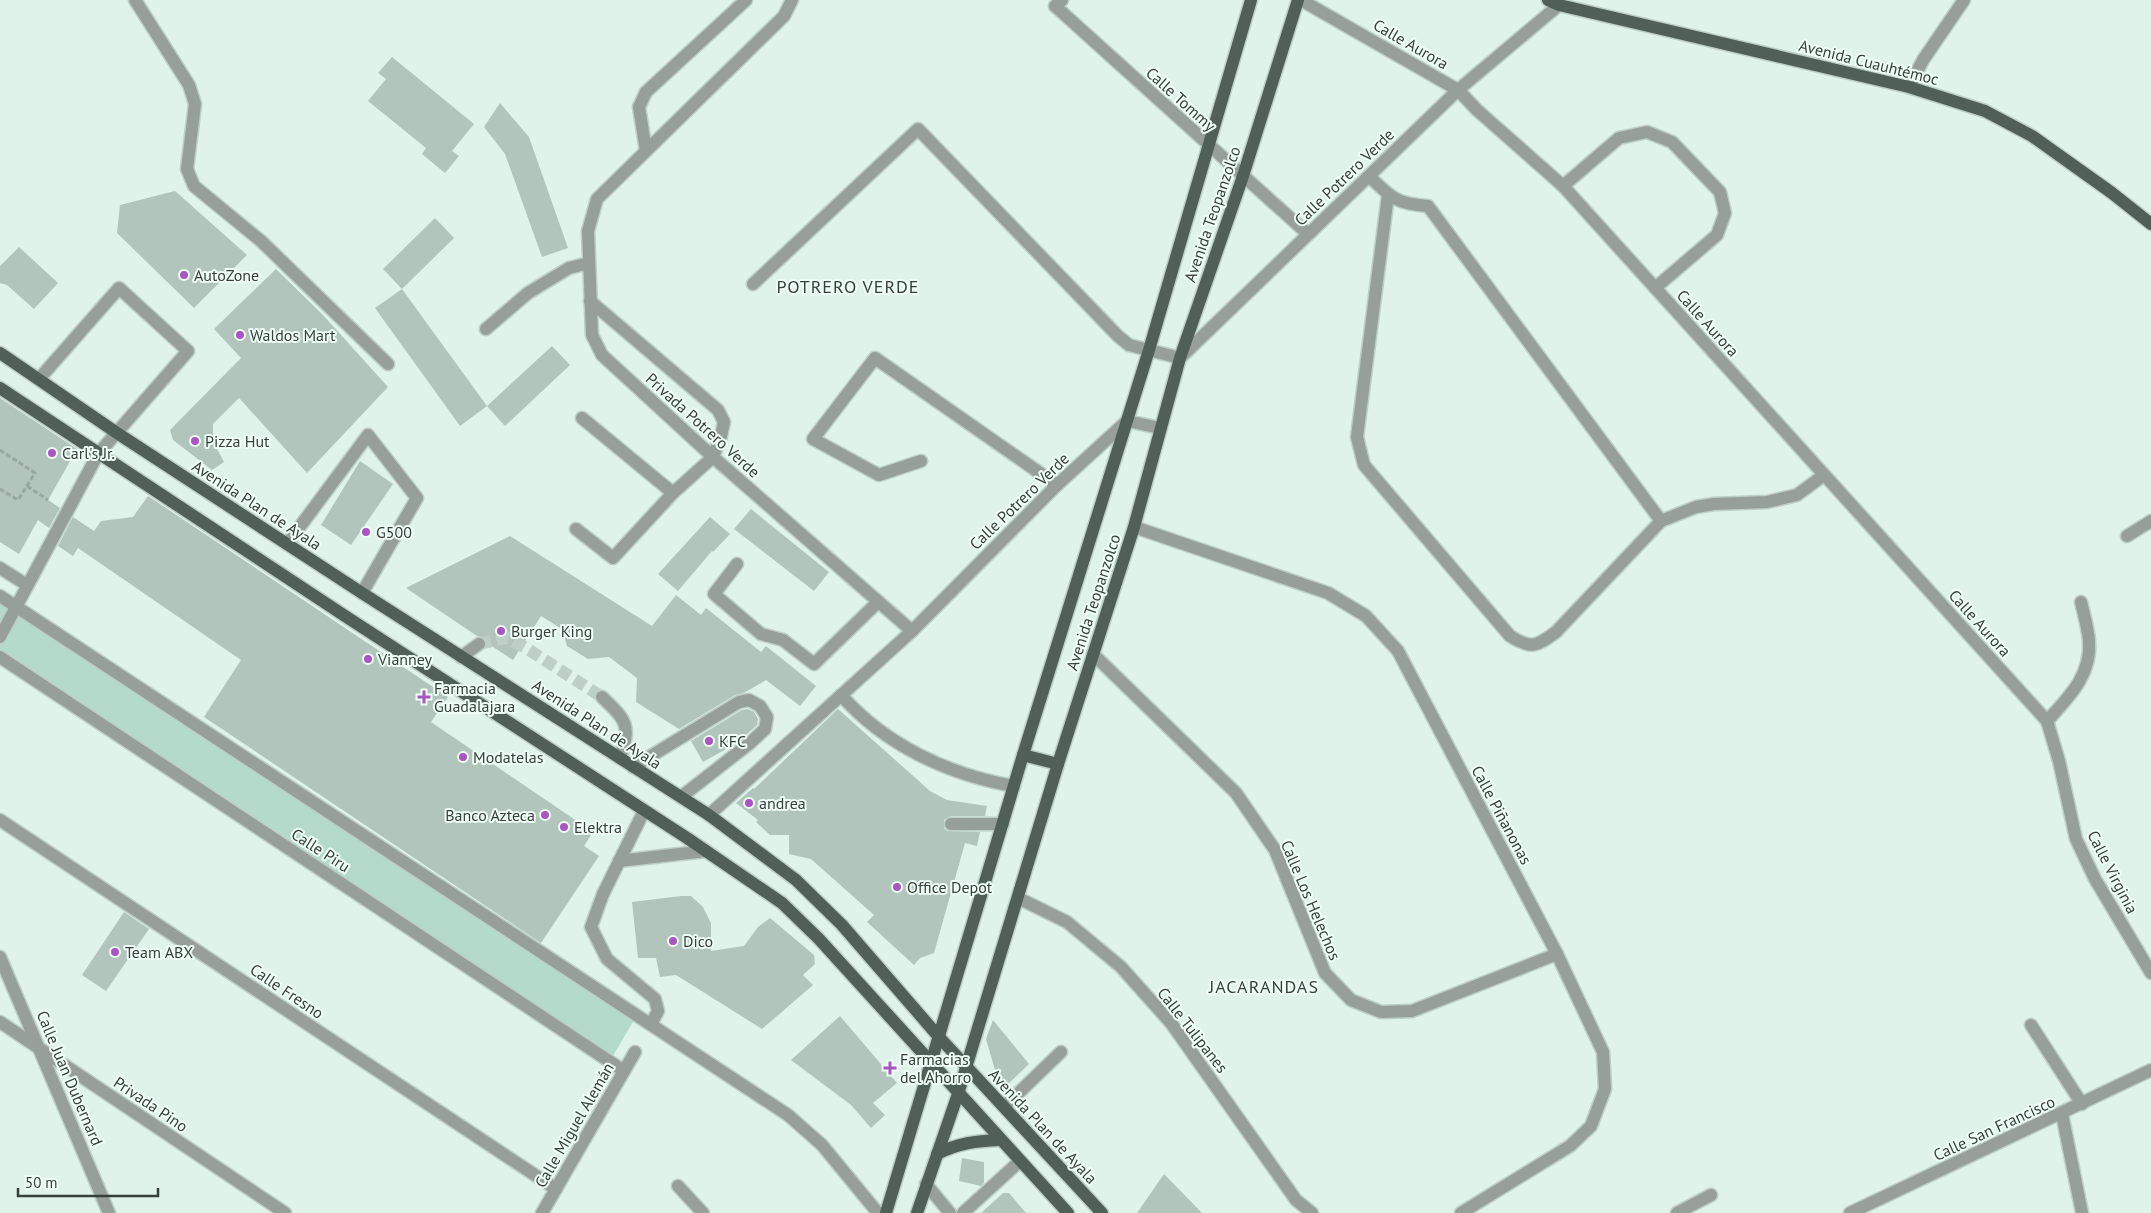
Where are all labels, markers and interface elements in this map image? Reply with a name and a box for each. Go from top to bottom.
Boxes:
street label: Calle Aurora [1370,14,1452,74]
street label: Avenida Cuauhtémoc [1797,35,1941,89]
street label: Calle Tommy [1142,62,1220,136]
street label: Calle Potrero Verde [1290,124,1398,230]
street label: Avenida Teopanzolco [1179,144,1245,284]
place label: AutoZone [194,265,259,285]
marker: AutoZone [178,269,190,281]
district label: POTRERO VERDE [776,275,920,298]
street label: Calle Aurora [1673,285,1743,361]
place label: Waldos Mart [250,325,336,345]
marker: Waldos Mart [234,329,246,341]
street label: Privada Potrero Verde [642,368,764,482]
place label: Pizza Hut [205,431,270,451]
marker: Pizza Hut [189,435,201,447]
place label: Carl's Jr. [62,443,115,463]
marker: Carl's Jr. [46,447,58,459]
street label: Calle Potrero Verde [965,448,1073,554]
street label: Avenida Plan de Ayala [189,456,325,554]
place label: G500 [376,522,412,542]
marker: G500 [360,526,372,538]
street label: Avenida Teopanzolco [1062,531,1124,673]
street label: Calle Aurora [1945,585,2015,661]
place label: Burger King [511,621,592,641]
marker: Burger King [495,625,507,637]
place label: Vianney [377,649,433,669]
marker: Vianney [362,653,374,665]
street label: Avenida Plan de Ayala [529,675,665,773]
place label: Farmacia Guadalajara [434,678,515,716]
marker: Farmacia Guadalajara [418,691,430,703]
place label: KFC [719,731,746,751]
marker: KFC [703,735,715,747]
place label: Modatelas [473,747,544,767]
marker: Modatelas [457,751,469,763]
street label: Calle Piñanonas [1468,762,1537,868]
place label: andrea [759,793,806,813]
marker: andrea [743,797,755,809]
place label: Banco Azteca [445,805,535,825]
marker: Banco Azteca [539,809,551,821]
place label: Elektra [574,817,622,837]
marker: Elektra [558,821,570,833]
street label: Calle Piru [288,824,354,876]
street label: Calle Virginia [2083,827,2143,917]
street label: Calle Los Helechos [1277,837,1345,963]
place label: Office Depot [907,877,993,897]
marker: Office Depot [891,881,903,893]
place label: Dico [683,931,713,951]
marker: Dico [667,935,679,947]
place label: Team ABX [125,942,193,962]
marker: Team ABX [109,946,121,958]
street label: Calle Fresno [246,959,328,1023]
district label: JACARANDAS [1208,975,1319,998]
street label: Calle Tulipanes [1153,983,1233,1077]
street label: Calle Juan Dubernard [33,1007,107,1149]
place label: Farmacias del Ahorro [900,1049,971,1087]
street label: Calle Miguel Alemán [530,1059,618,1191]
marker: Farmacias del Ahorro [884,1062,896,1074]
street label: Avenida Plan de Ayala [984,1064,1102,1188]
street label: Privada Pino [110,1072,192,1136]
street label: Calle San Francisco [1930,1091,2058,1165]
scale bar [18,1166,158,1198]
text: 50 m [25,1173,58,1192]

